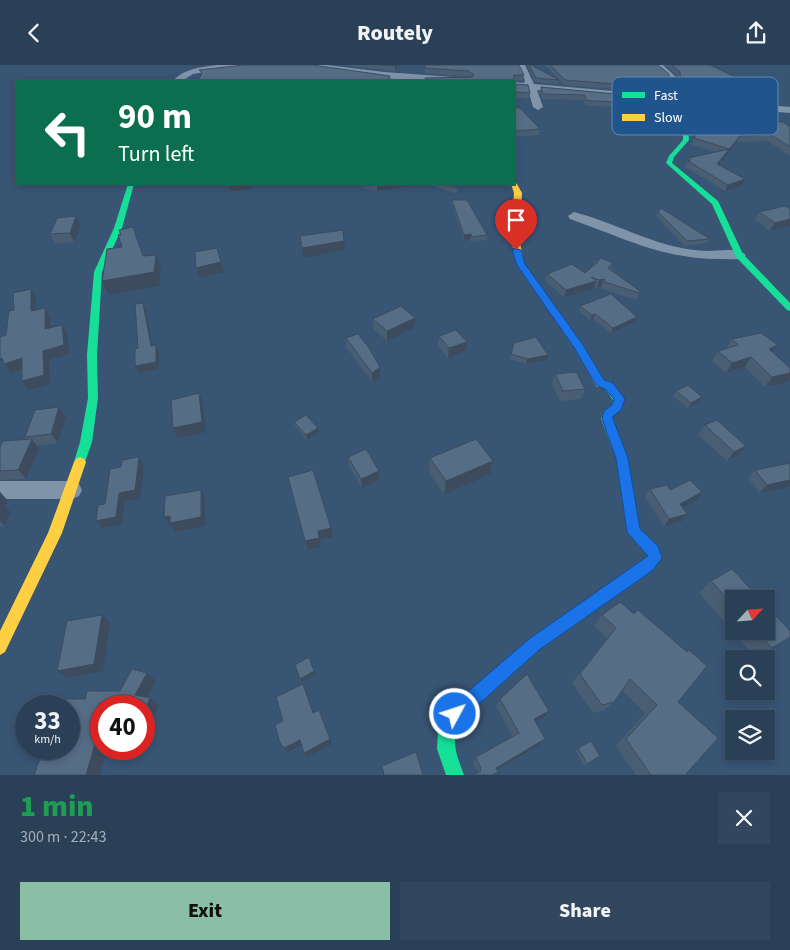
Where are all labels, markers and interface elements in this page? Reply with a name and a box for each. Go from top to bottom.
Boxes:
text: Routely [357,17,433,49]
icon: back [20,19,48,47]
icon: share [742,19,770,47]
legend [612,77,778,135]
text: Fast [654,86,678,106]
text: 90 m [118,92,192,142]
icon: left [35,100,100,165]
text: Slow [654,108,683,128]
text: Turn left [118,138,194,170]
pin [495,199,537,250]
icon: arrive [502,206,530,234]
north arrow [725,590,775,640]
map controls [725,590,775,760]
button: search [725,650,775,700]
position arrow [428,687,480,739]
speed limit sign: 40 [90,695,155,760]
text: 33 [34,703,61,739]
button: layers [725,710,775,760]
text: km/h [34,731,61,748]
text: 1 min [20,785,94,828]
button: close [718,792,770,844]
text: 300 m · 22:43 [20,826,107,848]
button: Exit [20,882,390,940]
button: Share [400,882,770,940]

